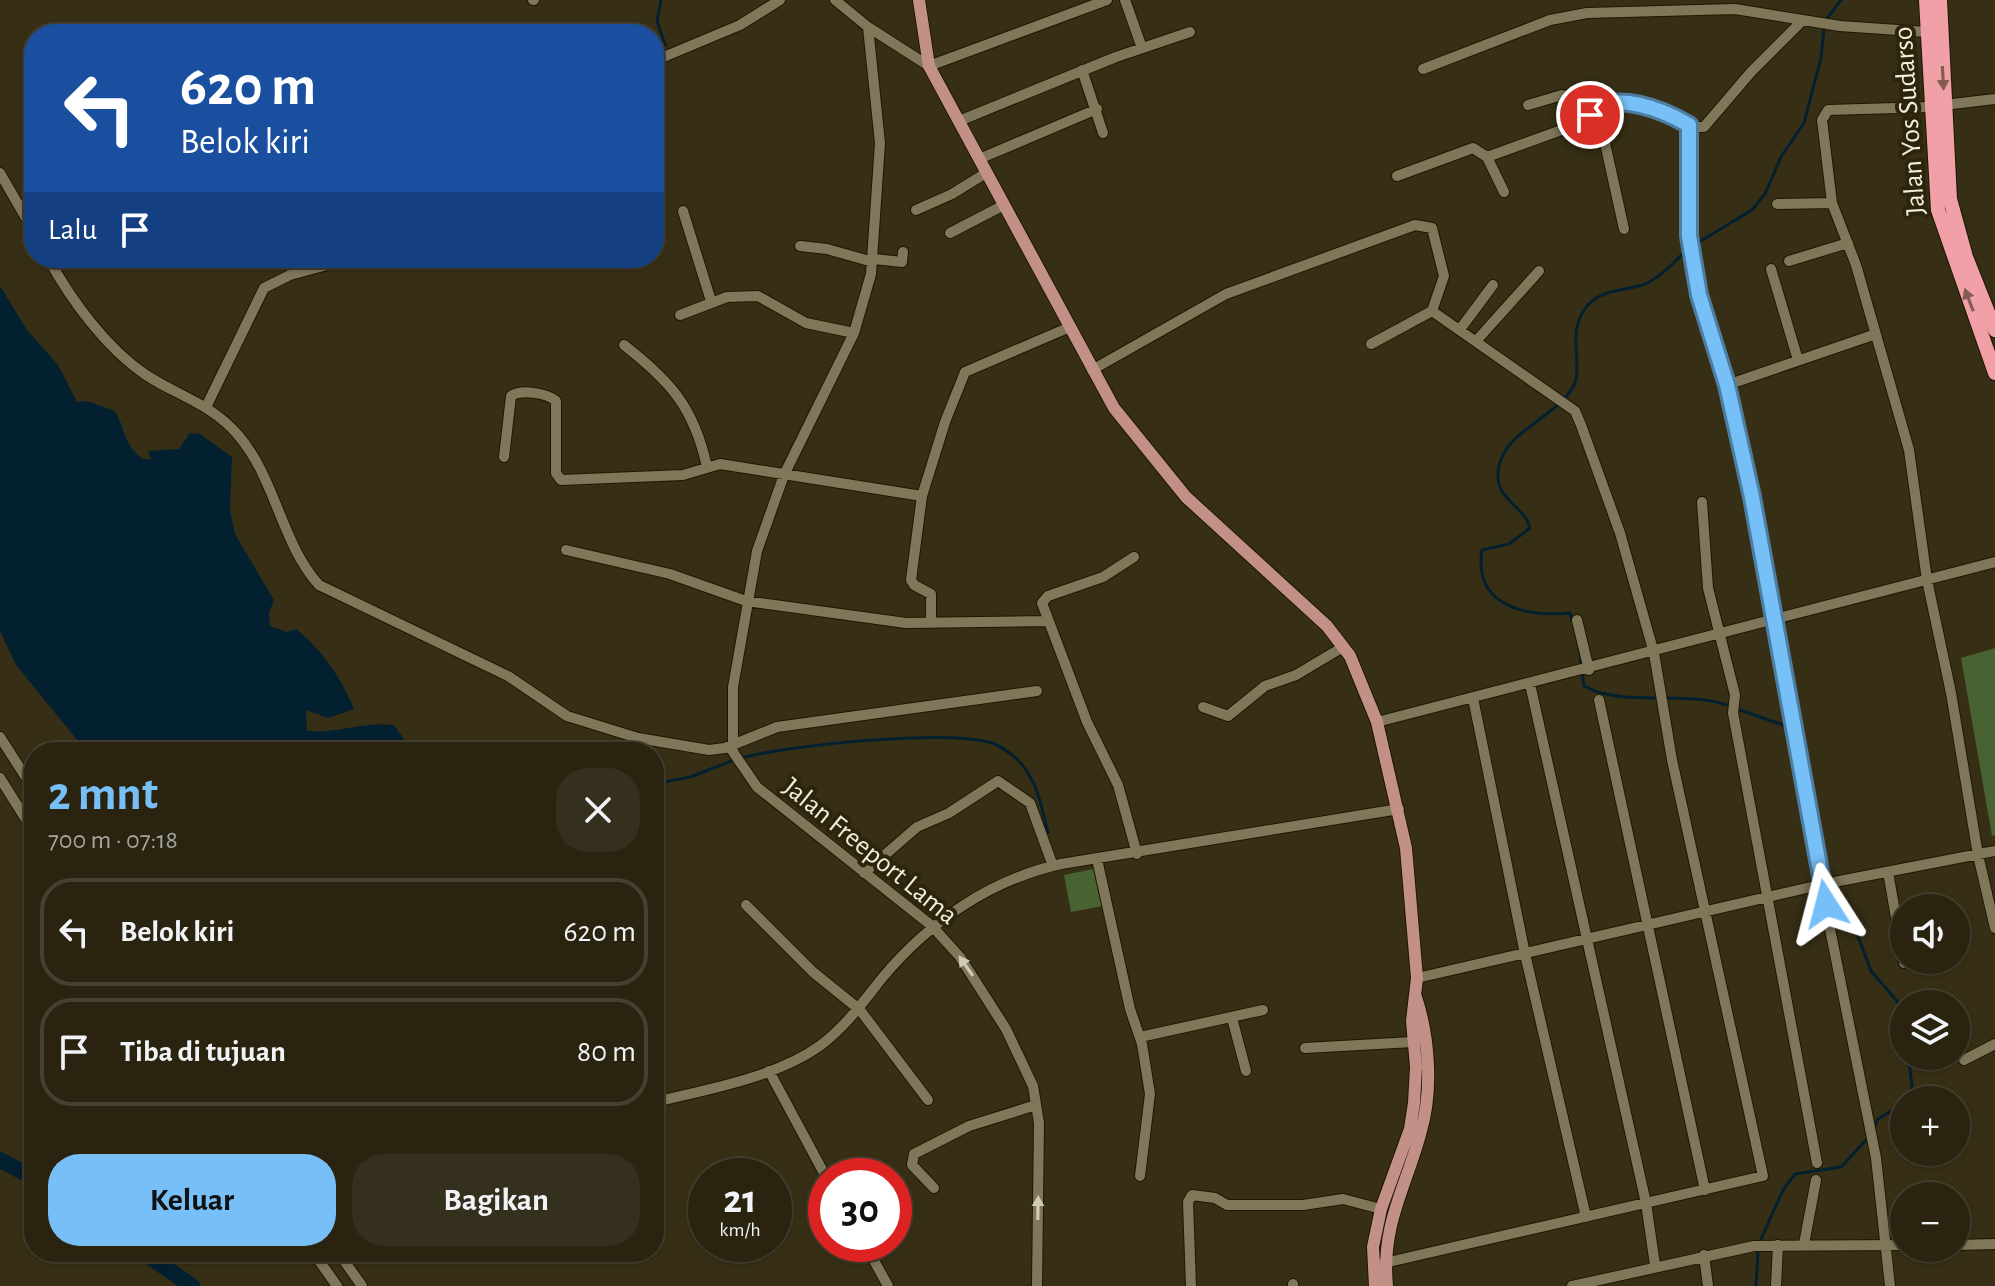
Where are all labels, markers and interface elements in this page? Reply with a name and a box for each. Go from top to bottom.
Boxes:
street label: Jalan Yos Sudarso [1889,26,1931,216]
icon: left [48,56,152,160]
text: 620 m [180,59,316,115]
one-way arrow [1937,66,1950,91]
pin [1556,81,1624,149]
icon: arrive [1568,93,1612,137]
text: Belok kiri [180,124,310,160]
icon: arrive [113,208,157,252]
text: Lalu [48,215,97,245]
one-way arrow [1962,288,1975,312]
button: close [556,768,640,852]
text: 2 mnt [48,771,158,819]
street label: Jalan Freeport Lama [777,773,962,930]
text: 700 m · 07:18 [48,827,178,853]
position arrow [1784,862,1868,946]
map controls [1890,894,1970,1262]
button: sound [1890,894,1970,974]
icon: left [52,910,96,954]
text: Belok kiri [120,917,234,947]
text: 620 m [563,917,636,947]
one-way arrow [959,956,974,977]
button: layers [1890,990,1970,1070]
icon: arrive [52,1030,96,1074]
text: Tiba di tujuan [120,1037,286,1067]
text: 80 m [577,1037,636,1067]
button: + [1890,1086,1970,1166]
button: Keluar [48,1154,336,1246]
button: Bagikan [352,1154,640,1246]
speed limit sign: 30 [808,1158,912,1262]
text: 21 [723,1180,757,1220]
button: − [1890,1182,1970,1262]
one-way arrow [1032,1195,1044,1220]
text: km/h [719,1220,761,1240]

